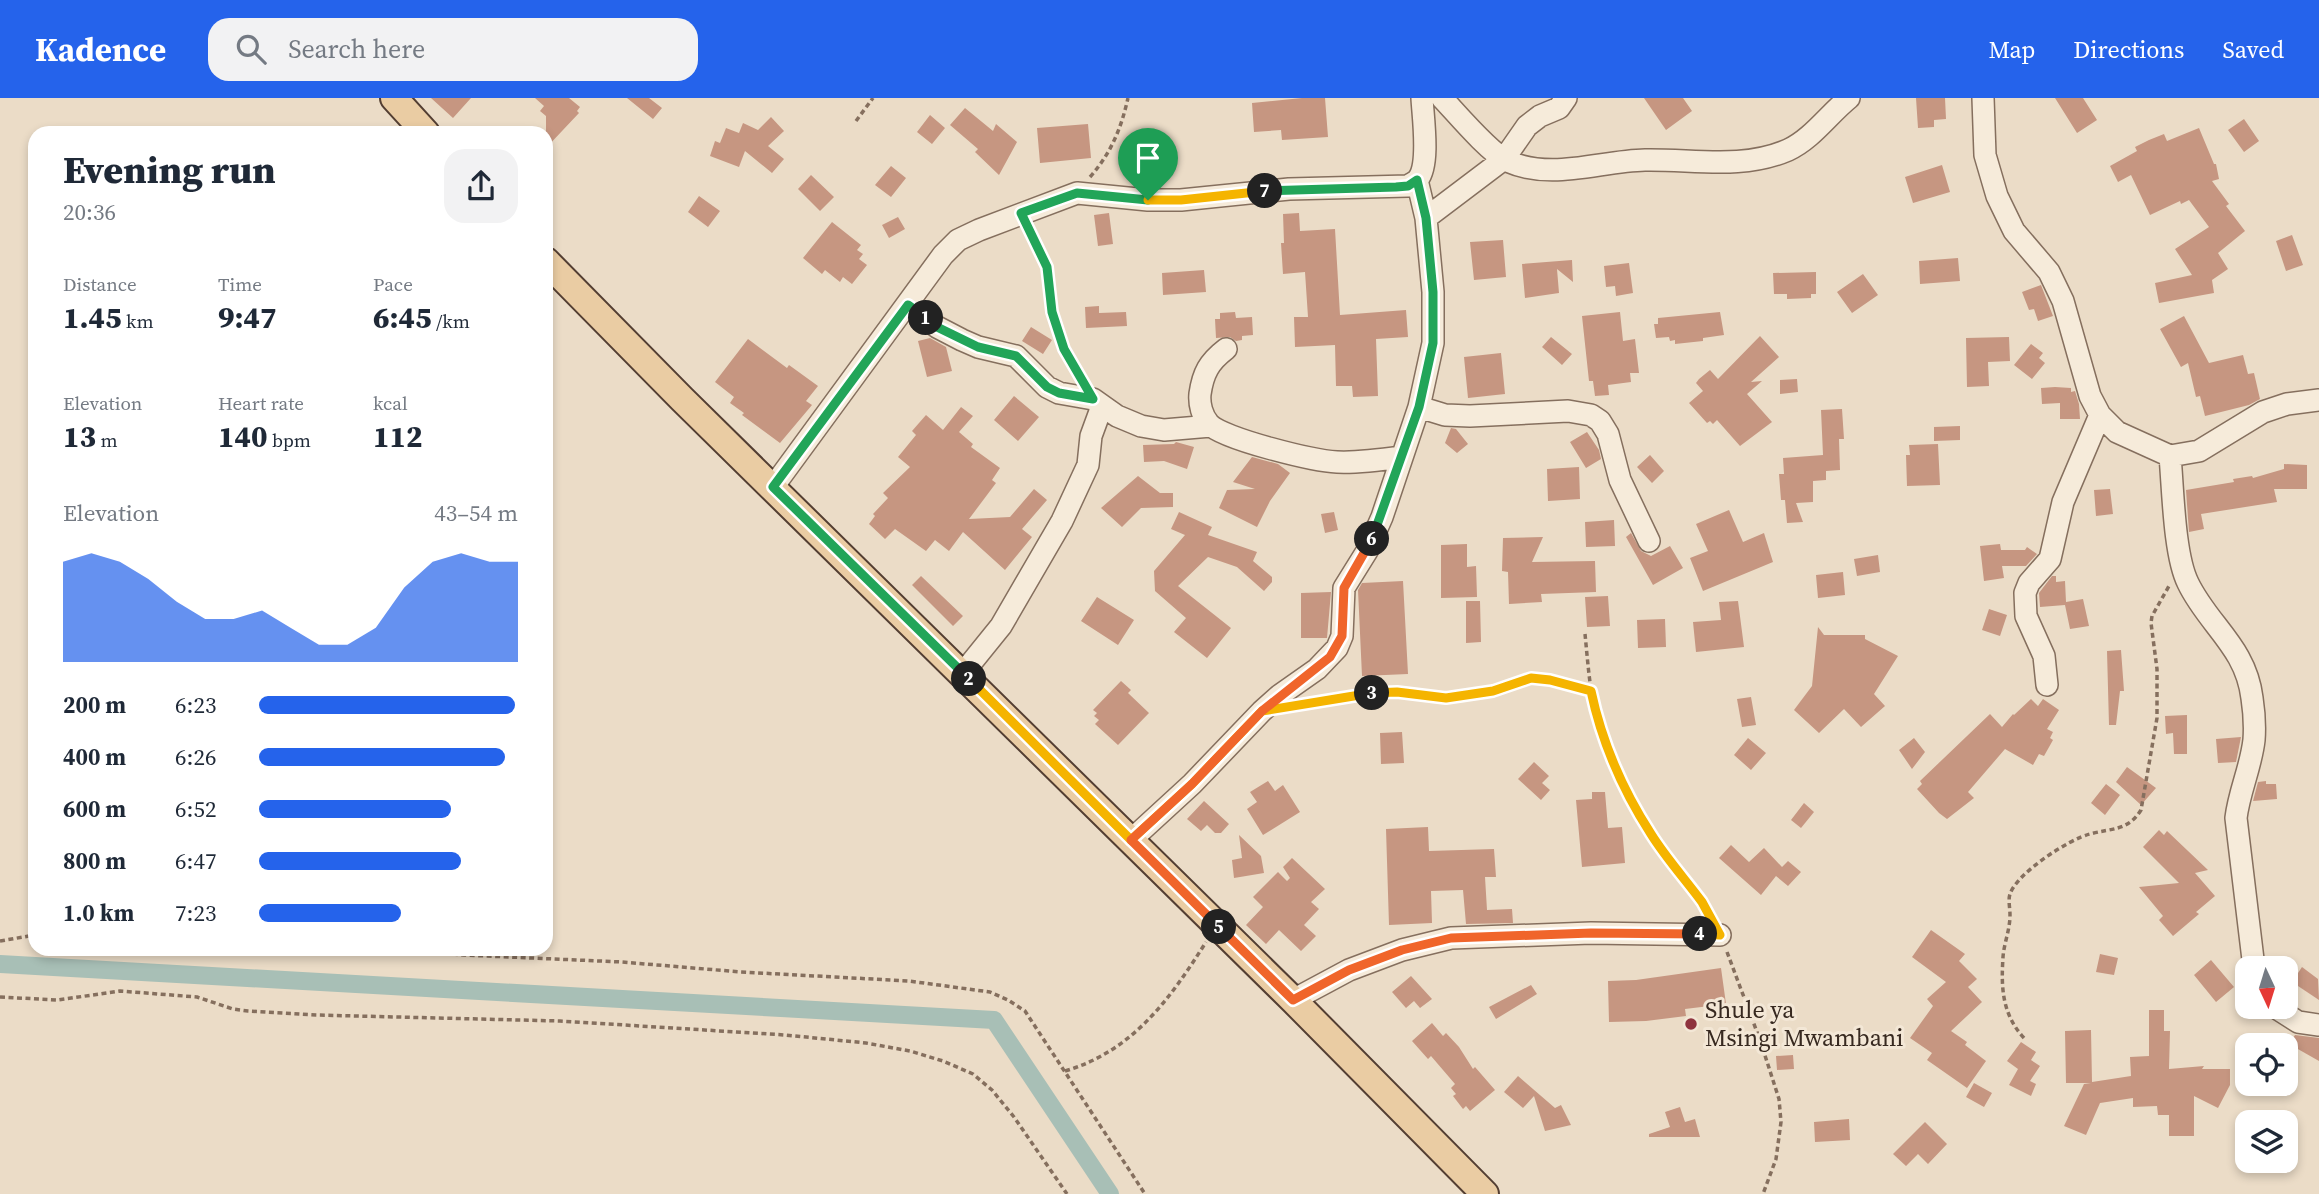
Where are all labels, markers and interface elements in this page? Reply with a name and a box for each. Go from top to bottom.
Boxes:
search box [208,18,698,81]
text: Kadence [35,27,166,72]
icon: search [232,30,270,68]
text: Search here [288,31,425,67]
text: Map [1988,33,2035,66]
text: Directions [2073,33,2184,66]
text: Saved [2222,33,2284,66]
pin [1118,128,1178,200]
icon: arrive [1129,139,1167,177]
text: Evening run [63,144,276,196]
button: share [444,149,518,223]
pin: 7 [1248,174,1282,208]
text: 7 [1259,177,1270,203]
text: 20:36 [63,196,116,228]
text: Distance [63,271,137,297]
text: Time [218,271,262,297]
text: Pace [373,271,413,297]
text: 1.45 [63,297,122,338]
text: 9:47 [218,297,277,338]
text: 6:45 [373,297,432,338]
pin: 1 [908,300,944,336]
text: 1 [920,304,931,330]
text: km [122,308,154,334]
text: /km [432,308,470,334]
text: Elevation [63,390,142,416]
text: Heart rate [218,390,304,416]
text: kcal [373,390,408,416]
text: 13 [63,416,96,457]
text: 140 [218,416,268,457]
text: 112 [373,416,423,457]
text: m [96,427,118,453]
text: bpm [268,427,311,453]
text: Elevation [63,497,159,529]
text: 43–54 m [434,497,518,529]
pin: 6 [1354,522,1390,556]
text: 6 [1366,525,1377,551]
pin: 2 [951,662,986,696]
text: 2 [963,665,974,691]
pin: 3 [1354,676,1390,710]
text: 3 [1366,679,1377,705]
text: 200 m [63,689,126,721]
text: 6:23 [175,689,216,721]
text: 400 m [63,741,126,773]
text: 6:26 [175,741,216,773]
text: 600 m [63,793,126,825]
text: 6:52 [175,793,216,825]
text: 800 m [63,845,126,877]
text: 6:47 [175,845,216,877]
text: 1.0 km [63,897,134,929]
text: 7:23 [175,897,216,929]
pin: 5 [1202,910,1236,944]
text: 5 [1213,913,1224,939]
pin: 4 [1682,916,1718,952]
text: 4 [1694,920,1705,946]
north arrow [2235,956,2298,1018]
map controls [2235,956,2298,1173]
place label: Shule ya Msingi Mwambani [1705,993,1903,1054]
marker: Shule ya Msingi Mwambani [1683,1016,1699,1032]
button: locate [2235,1033,2298,1096]
button: layers [2235,1110,2298,1173]

